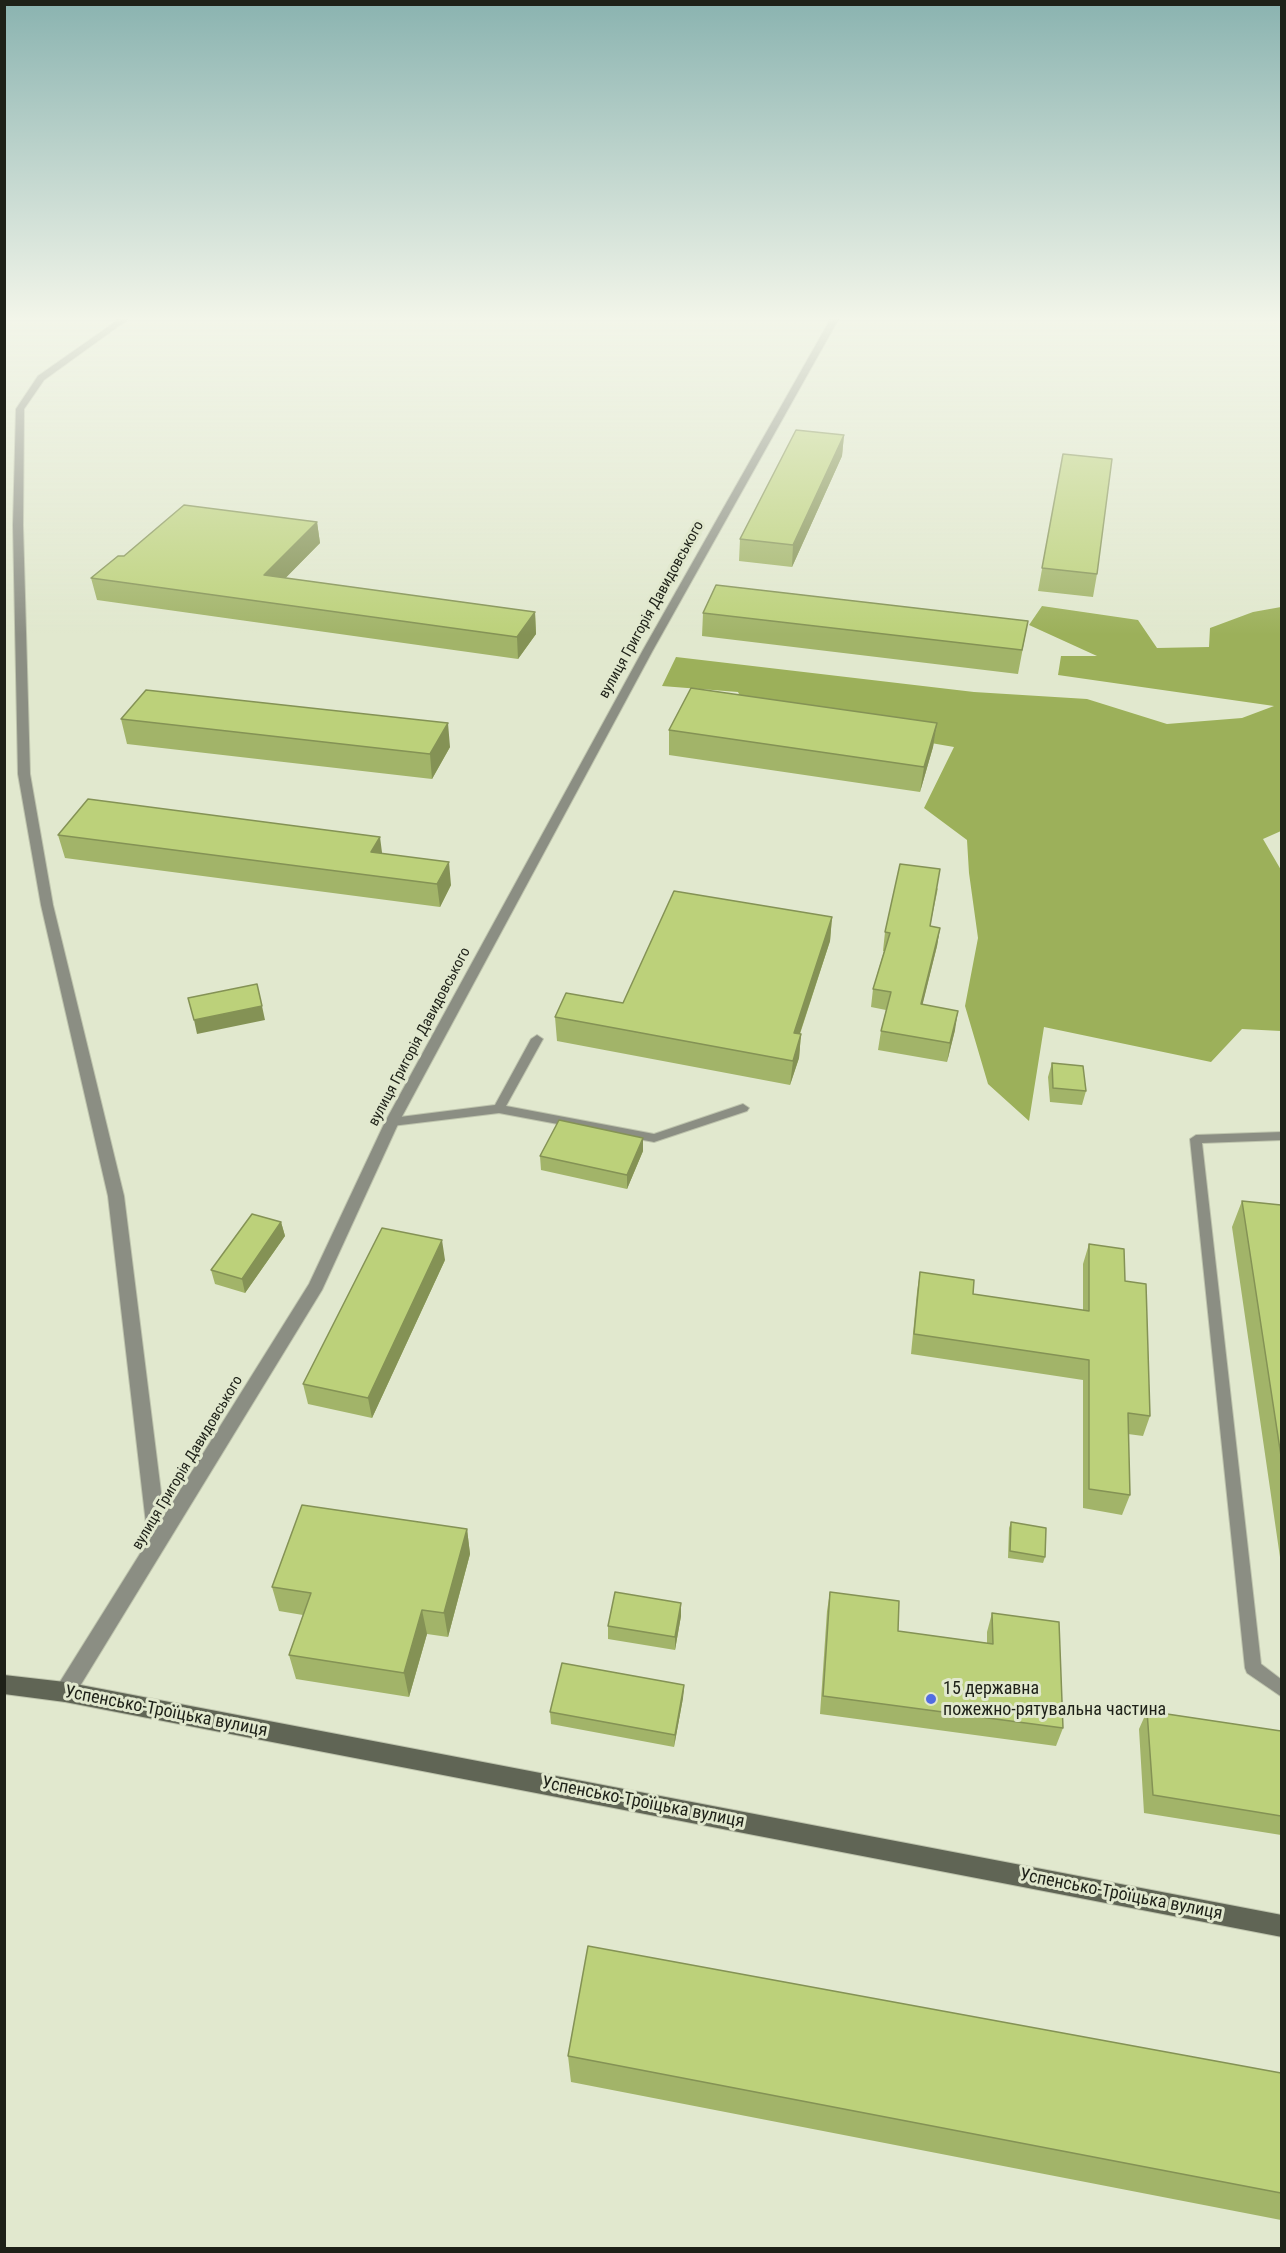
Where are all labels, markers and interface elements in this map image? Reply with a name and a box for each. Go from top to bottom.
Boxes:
street label: вулиця Григорія Давидовського [596,518,708,702]
street label: вулиця Григорія Давидовського [365,945,475,1129]
street label: вулиця Григорія Давидовського [129,1373,247,1553]
place label: 15 державна пожежно-рятувальна частина [943,1678,1166,1720]
street label: Успенсько-Троїцька вулиця [63,1682,269,1742]
marker: 15 державна пожежно-рятувальна частина [924,1692,938,1706]
street label: Успенсько-Троїцька вулиця [540,1773,746,1833]
street label: Успенсько-Троїцька вулиця [1018,1865,1224,1925]

